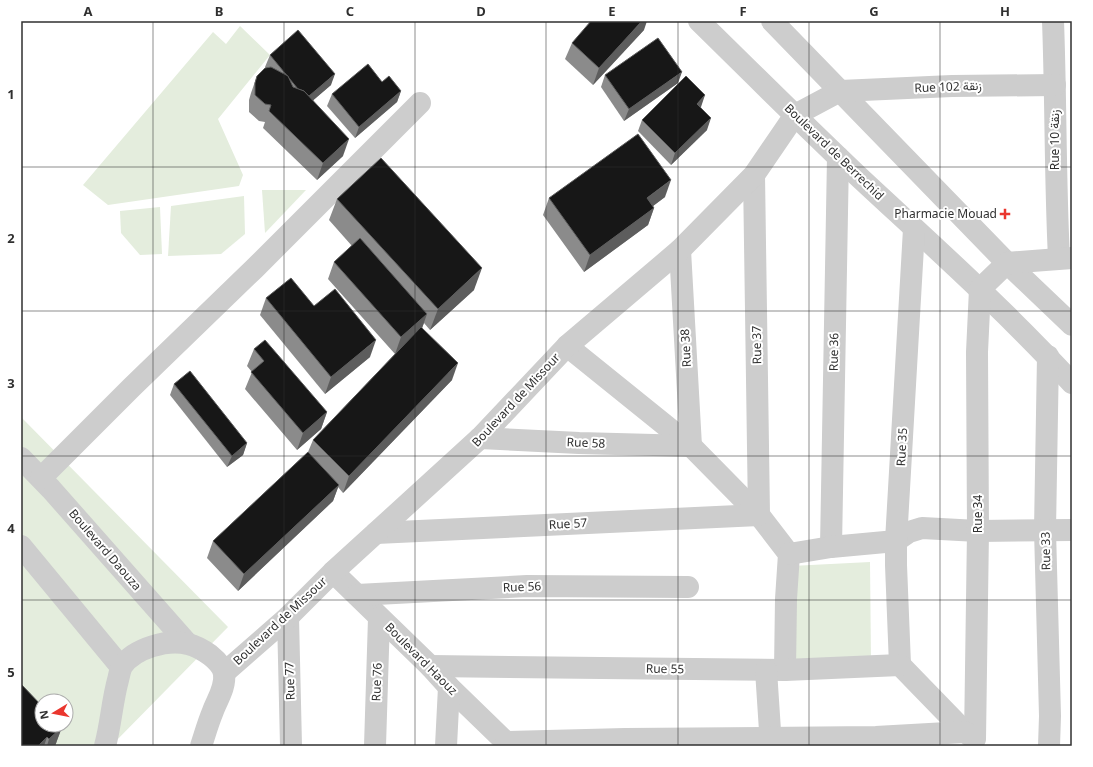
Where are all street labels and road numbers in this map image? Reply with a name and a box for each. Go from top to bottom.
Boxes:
street label: Rue 102 زنقة [914,77,982,96]
street label: Boulevard de Berrechid [781,100,888,204]
street label: Rue 10 زنقة [1046,110,1063,170]
street label: Rue 37 [748,325,765,364]
street label: Rue 38 [676,328,695,368]
street label: Rue 36 [825,332,842,371]
street label: Boulevard de Missour [468,349,564,450]
street label: Rue 35 [892,427,911,467]
street label: Rue 58 [566,433,606,452]
street label: Rue 34 [969,495,986,533]
street label: Boulevard Daouza [65,505,145,594]
street label: Rue 57 [548,514,588,533]
street label: Rue 33 [1037,531,1054,570]
street label: Boulevard de Missour [229,573,330,669]
street label: Rue 56 [502,577,542,596]
street label: Boulevard Haouz [381,619,462,699]
street label: Rue 55 [646,660,685,677]
street label: Rue 77 [280,661,299,701]
street label: Rue 76 [367,662,386,702]

